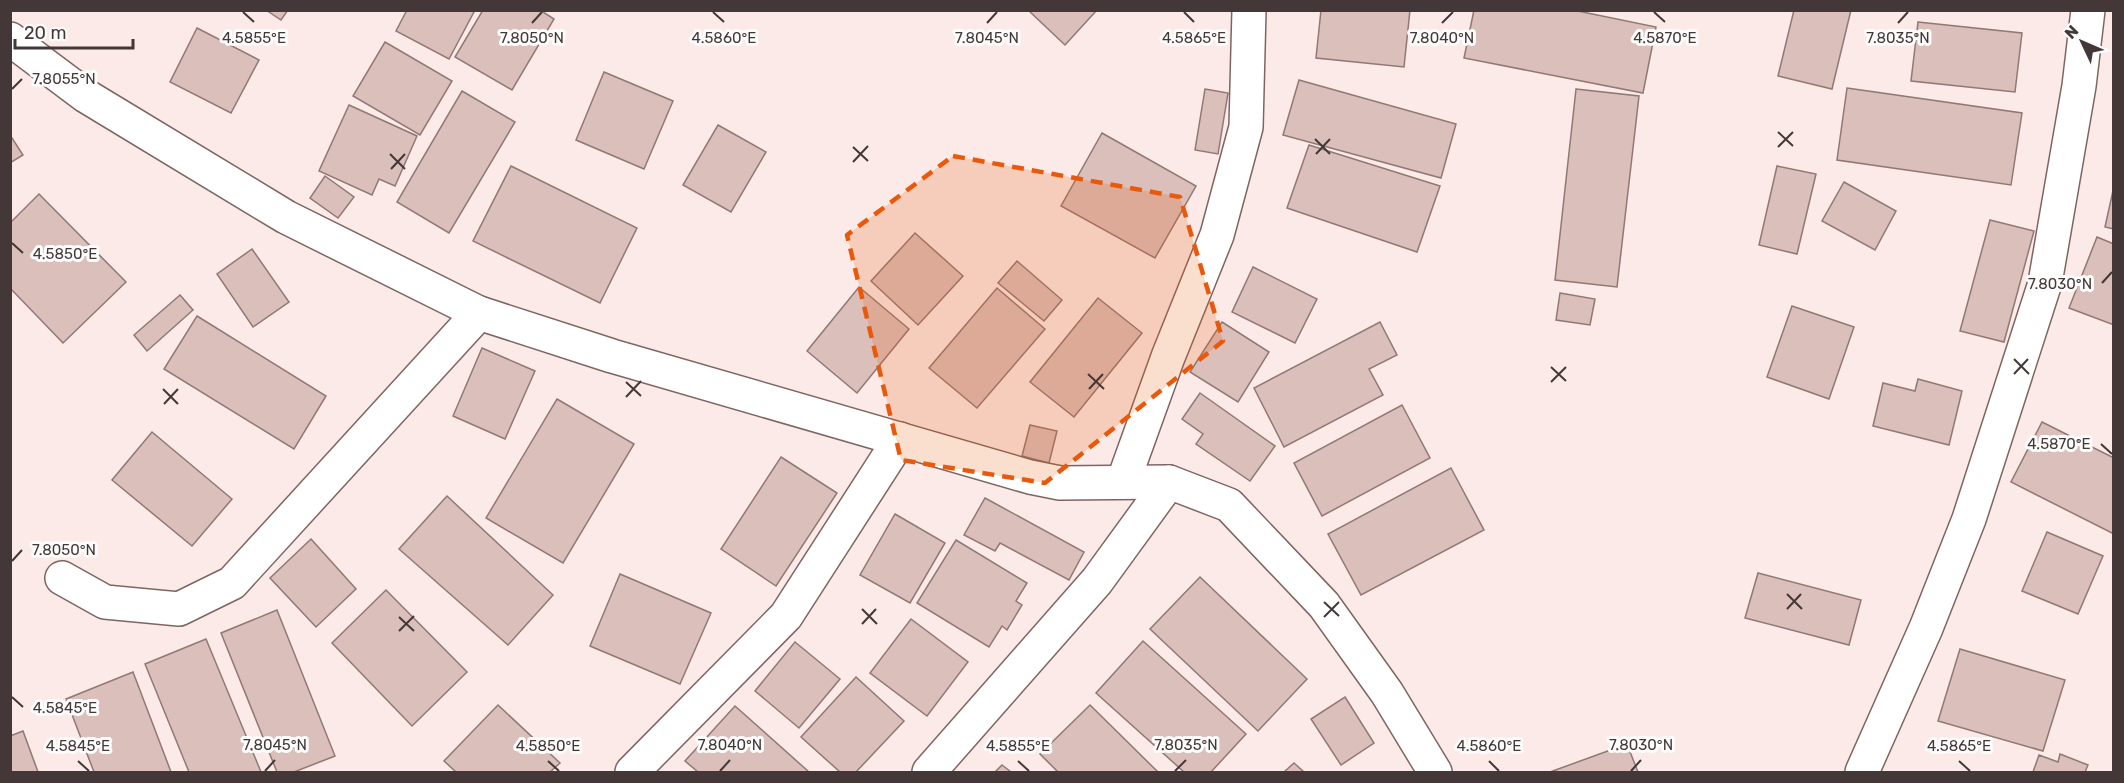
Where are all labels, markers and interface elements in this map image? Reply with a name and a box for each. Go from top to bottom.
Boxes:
scale bar [15,12,134,50]
north arrow [2052,12,2112,72]
text: N [2061,21,2082,43]
text: 20 m [24,22,66,44]
text: 4.5855°E [222,29,286,47]
text: 7.8050°N [500,29,564,47]
text: 4.5860°E [692,29,756,47]
text: 7.8045°N [955,29,1019,47]
text: 4.5865°E [1162,29,1226,47]
text: 7.8040°N [1410,29,1474,47]
text: 4.5870°E [1633,29,1697,47]
text: 7.8035°N [1866,29,1930,47]
text: 7.8055°N [32,70,96,88]
text: 4.5850°E [33,245,97,263]
text: 7.8030°N [2028,275,2092,293]
text: 4.5870°E [2027,435,2091,453]
text: 7.8050°N [32,541,96,559]
text: 4.5845°E [33,699,97,717]
text: 7.8045°N [243,736,307,754]
text: 7.8040°N [698,736,762,754]
text: 7.8035°N [1154,736,1218,754]
text: 7.8030°N [1609,736,1673,754]
text: 4.5845°E [46,737,110,755]
text: 4.5850°E [516,737,580,755]
text: 4.5855°E [986,737,1050,755]
text: 4.5860°E [1457,737,1521,755]
text: 4.5865°E [1927,737,1991,755]

